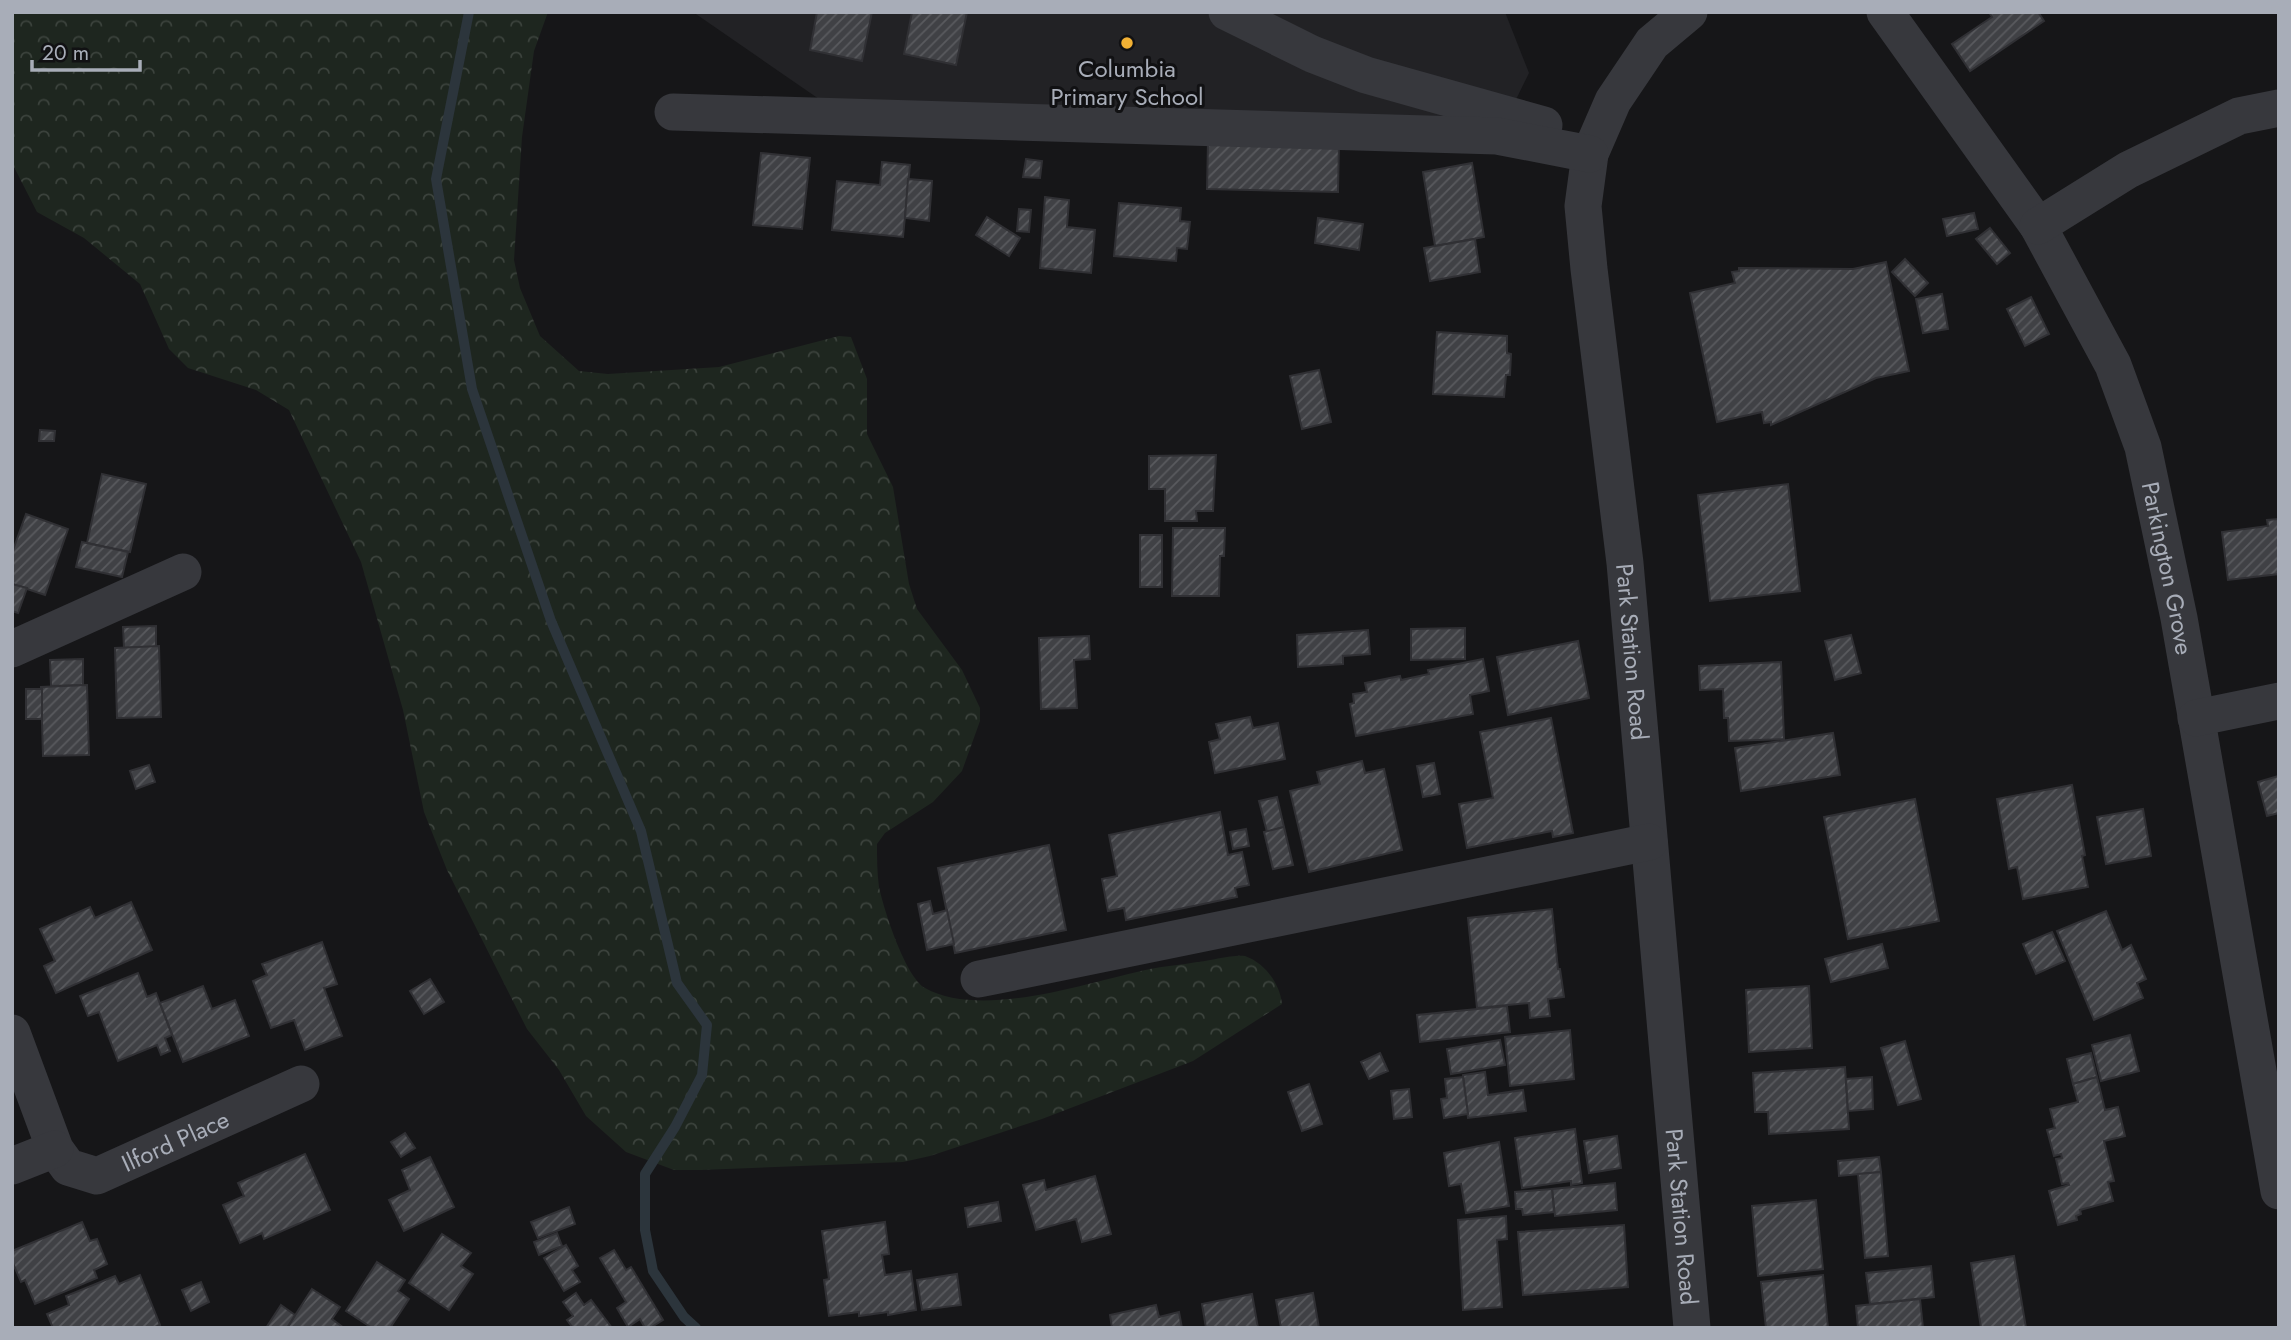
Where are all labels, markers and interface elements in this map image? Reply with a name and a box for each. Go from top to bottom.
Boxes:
scale bar [32,28,140,72]
marker: Columbia Primary School [1119,35,1135,51]
text: 20 m [42,38,89,68]
place label: Columbia Primary School [1050,51,1204,114]
street label: Parkington Grove [2133,478,2203,657]
street label: Park Station Road [1608,562,1658,742]
street label: Ilford Place [116,1101,235,1180]
street label: Park Station Road [1657,1127,1707,1306]

